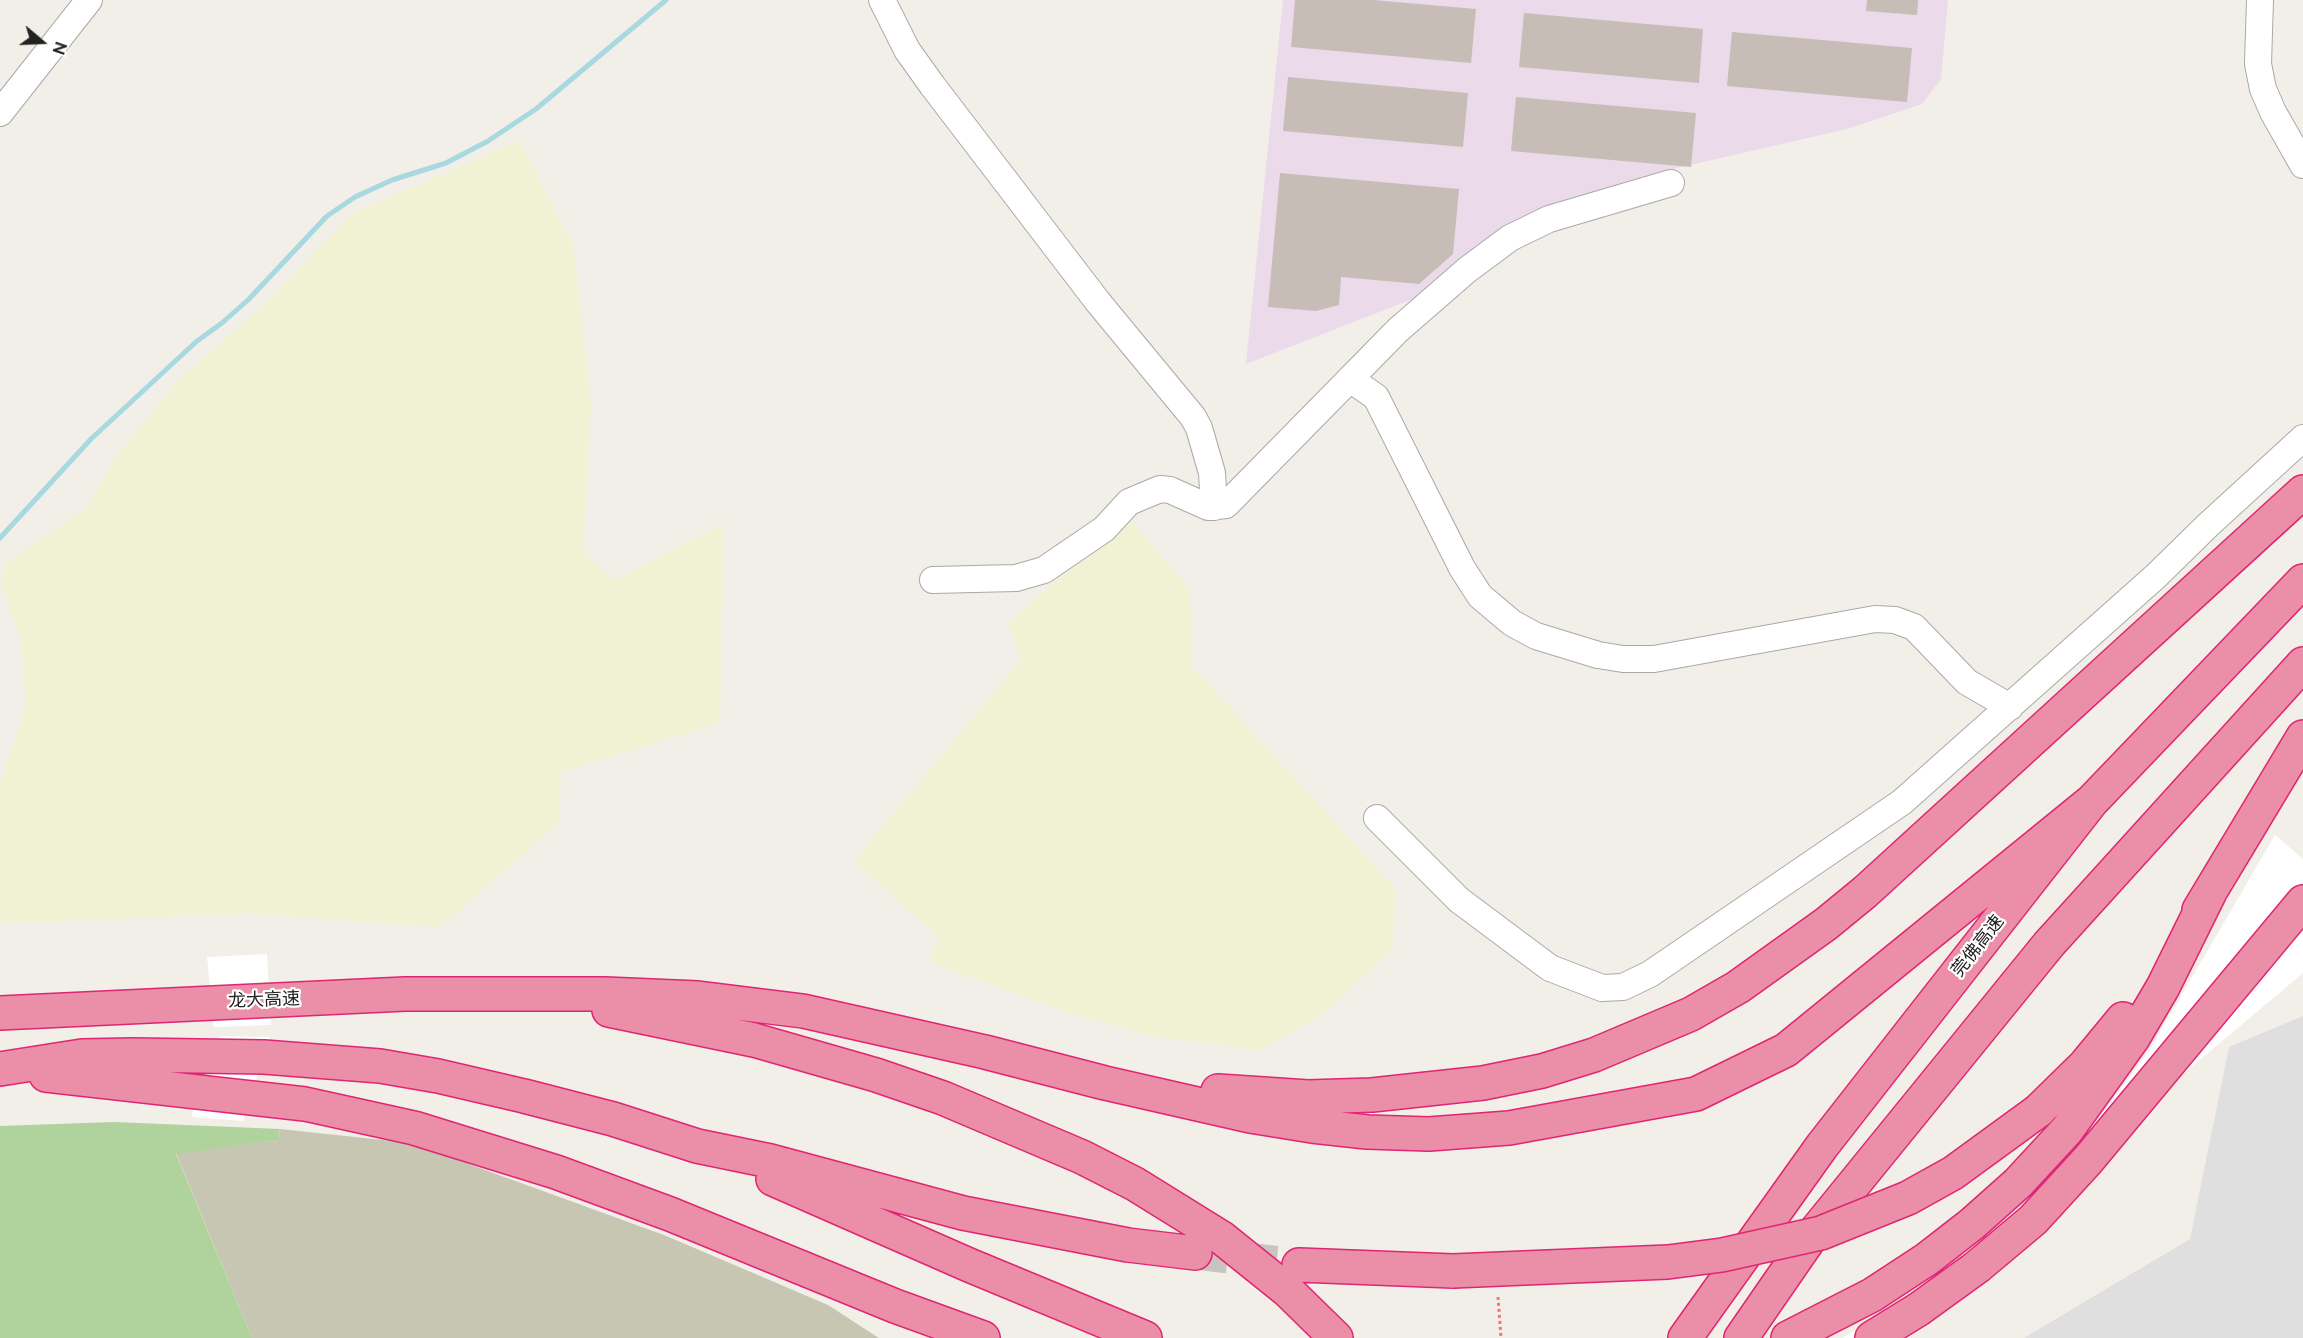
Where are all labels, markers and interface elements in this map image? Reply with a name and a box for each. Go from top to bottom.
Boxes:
north arrow [12,12,72,72]
text: N [49,39,70,57]
street label: 莞佛高速 [1947,911,2009,981]
street label: 龙大高速 [228,988,300,1012]

